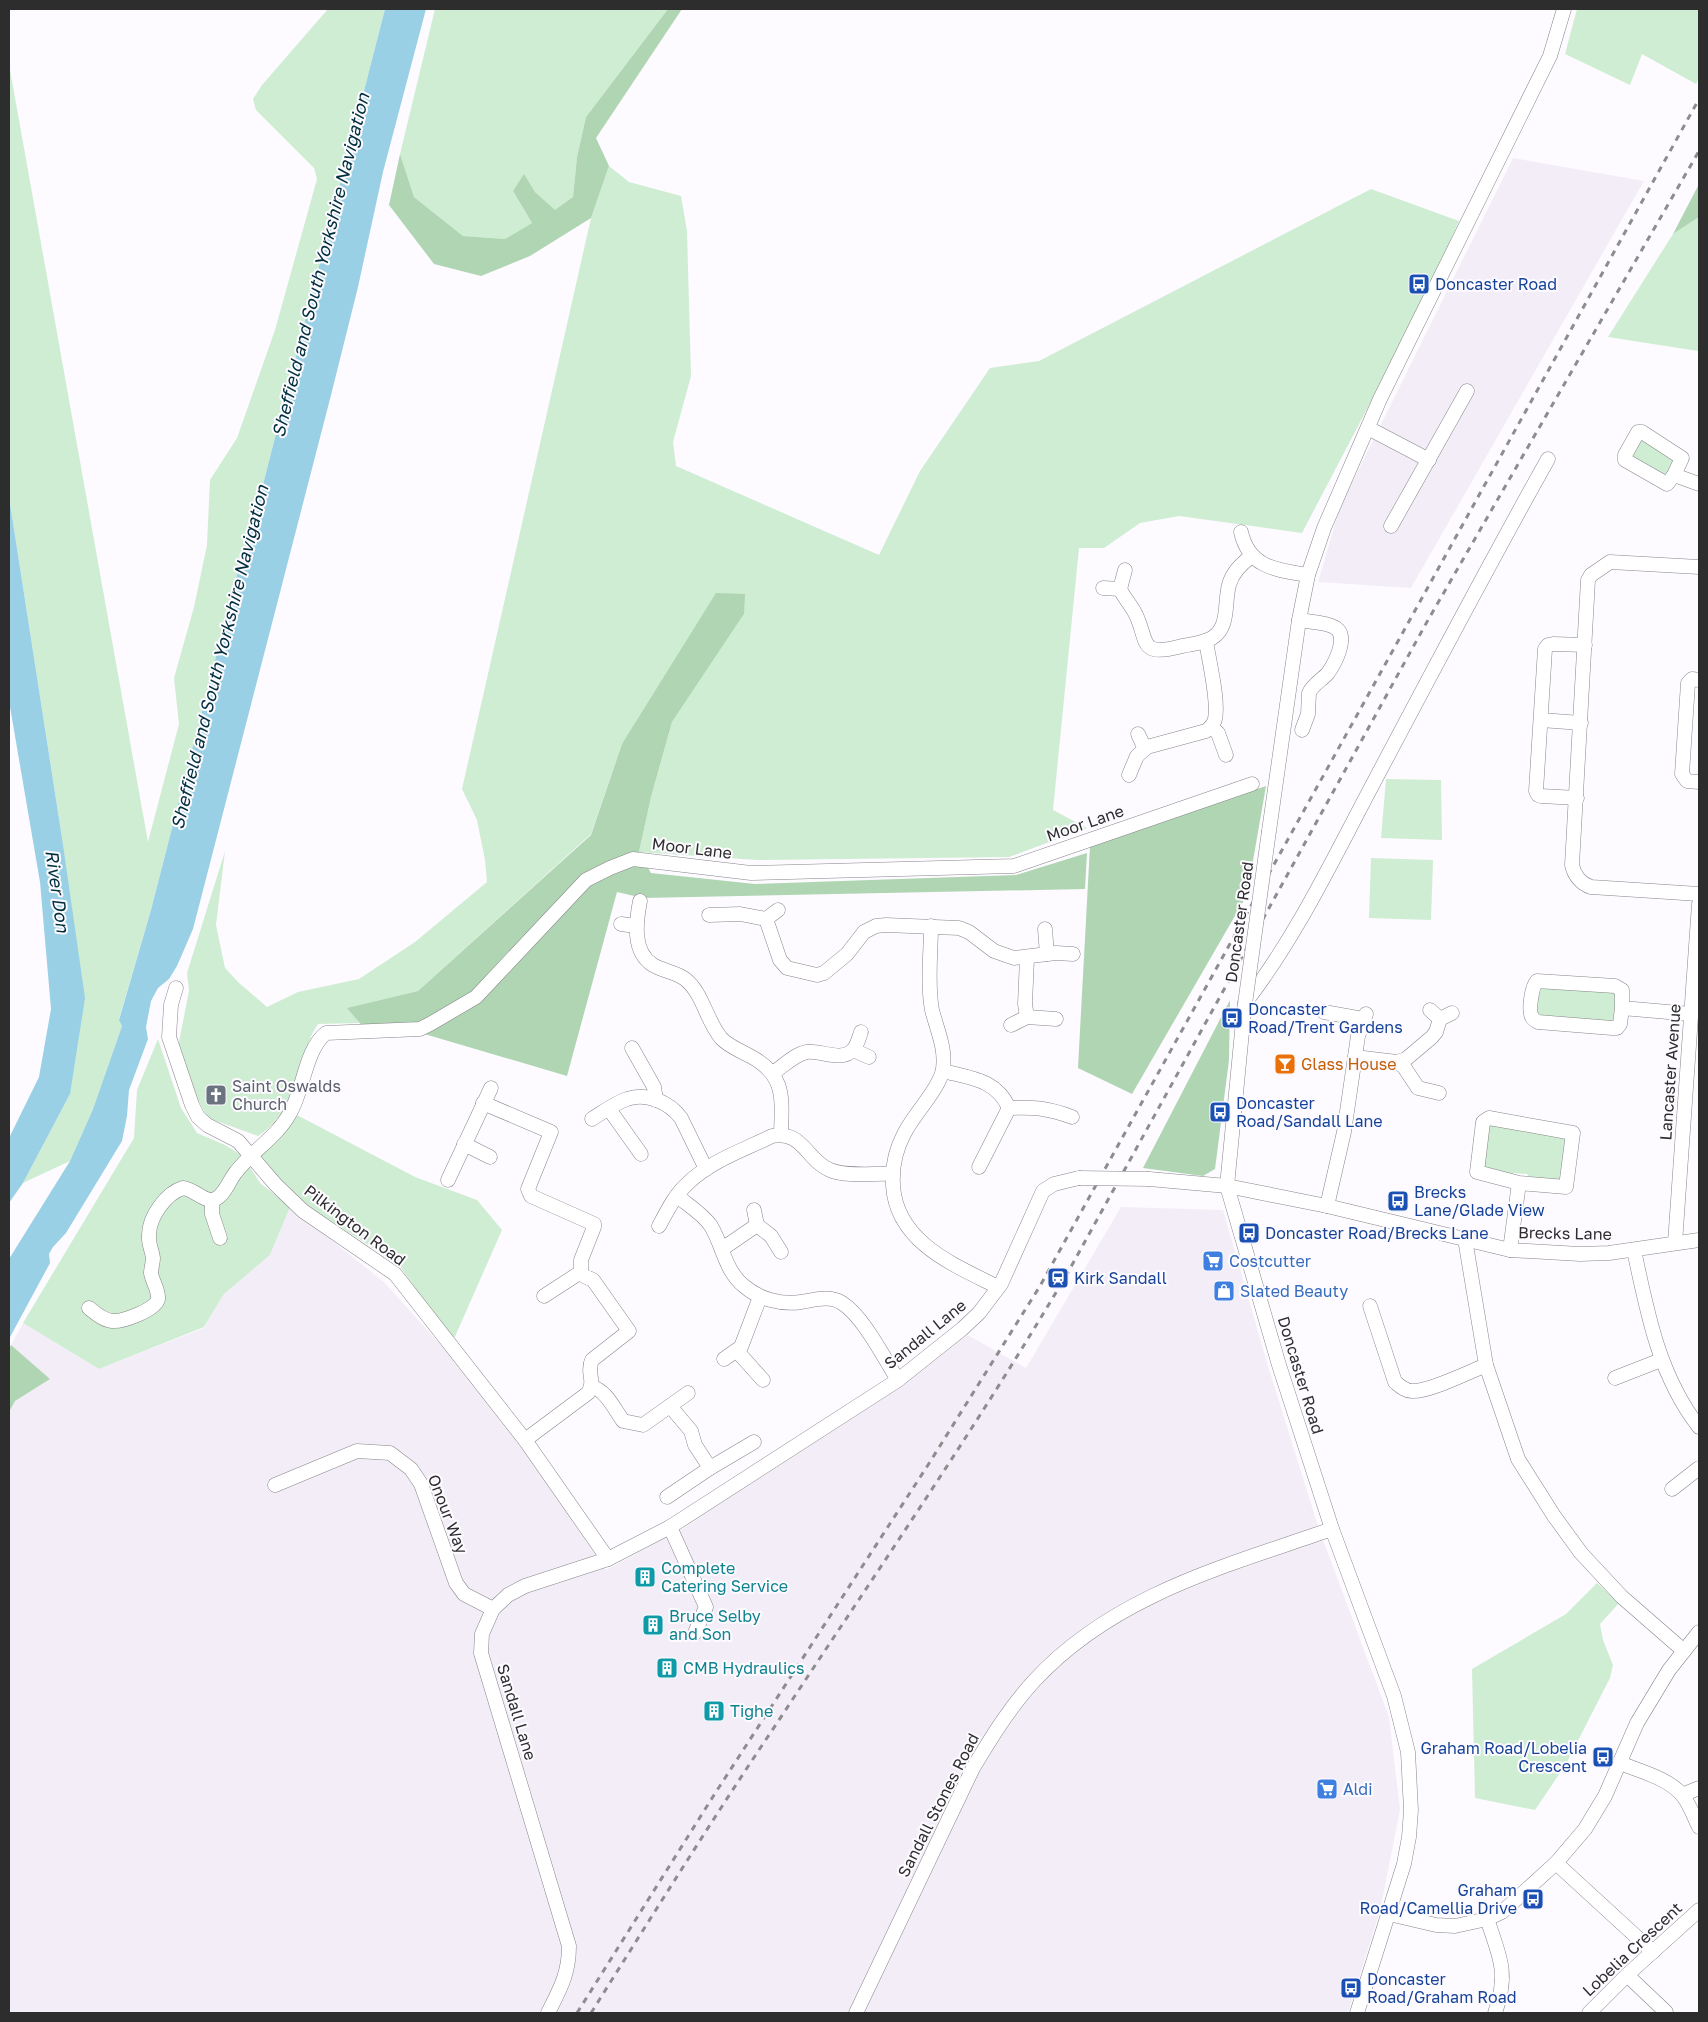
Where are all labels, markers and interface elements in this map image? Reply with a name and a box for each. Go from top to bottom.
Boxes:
water label: Sheffield and South Yorkshire Navigation [267,90,374,439]
bus stop icon: Doncaster Road [1407,272,1431,296]
place label: Doncaster Road [1435,274,1557,294]
water label: Sheffield and South Yorkshire Navigation [166,482,273,831]
street label: Moor Lane [1044,800,1126,846]
street label: Moor Lane [651,833,733,863]
water label: River Don [41,848,75,935]
street label: Doncaster Road [1221,860,1257,984]
place label: Doncaster Road/Trent Gardens [1248,999,1403,1037]
street label: Lancaster Avenue [1655,1003,1685,1141]
bus stop icon: Doncaster Road/Trent Gardens [1220,1006,1244,1030]
bar icon: Glass House [1273,1052,1297,1076]
place label: Glass House [1301,1054,1397,1074]
place label: Saint Oswalds Church [232,1076,341,1114]
church icon: Saint Oswalds Church [204,1083,228,1107]
place label: Doncaster Road/Sandall Lane [1236,1093,1383,1131]
bus stop icon: Doncaster Road/Sandall Lane [1208,1100,1232,1124]
street label: Pilkington Road [300,1180,410,1270]
place label: Brecks Lane/Glade View [1414,1182,1545,1220]
bus stop icon: Brecks Lane/Glade View [1386,1189,1410,1213]
bus stop icon: Doncaster Road/Brecks Lane [1237,1221,1261,1245]
street label: Brecks Lane [1518,1222,1612,1244]
place label: Doncaster Road/Brecks Lane [1265,1223,1488,1243]
supermarket icon: Costcutter [1201,1249,1225,1273]
place label: Costcutter [1229,1251,1311,1271]
station icon: Kirk Sandall [1046,1266,1070,1290]
place label: Kirk Sandall [1074,1268,1167,1288]
shop icon: Slated Beauty [1212,1279,1236,1303]
place label: Slated Beauty [1240,1281,1348,1301]
street label: Sandall Lane [880,1295,970,1373]
street label: Doncaster Road [1274,1314,1328,1436]
street label: Onour Way [424,1471,472,1557]
place label: Complete Catering Service [661,1558,788,1596]
building icon: Complete Catering Service [633,1565,657,1589]
place label: Bruce Selby and Son [669,1606,761,1644]
building icon: Bruce Selby and Son [641,1613,665,1637]
building icon: CMB Hydraulics [655,1656,679,1680]
place label: CMB Hydraulics [683,1658,804,1678]
street label: Sandall Lane [493,1661,541,1763]
building icon: Tighe [702,1699,726,1723]
place label: Tighe [730,1701,773,1721]
street label: Sandall Stones Road [893,1730,983,1880]
place label: Graham Road/Lobelia Crescent [1421,1738,1587,1776]
bus stop icon: Graham Road/Lobelia Crescent [1591,1745,1615,1769]
supermarket icon: Aldi [1315,1777,1339,1801]
place label: Aldi [1343,1779,1373,1799]
place label: Graham Road/Camellia Drive [1360,1880,1517,1918]
bus stop icon: Graham Road/Camellia Drive [1521,1887,1545,1911]
street label: Lobelia Crescent [1578,1898,1686,2000]
place label: Doncaster Road/Graham Road [1367,1969,1517,2007]
bus stop icon: Doncaster Road/Graham Road [1339,1976,1363,2000]

